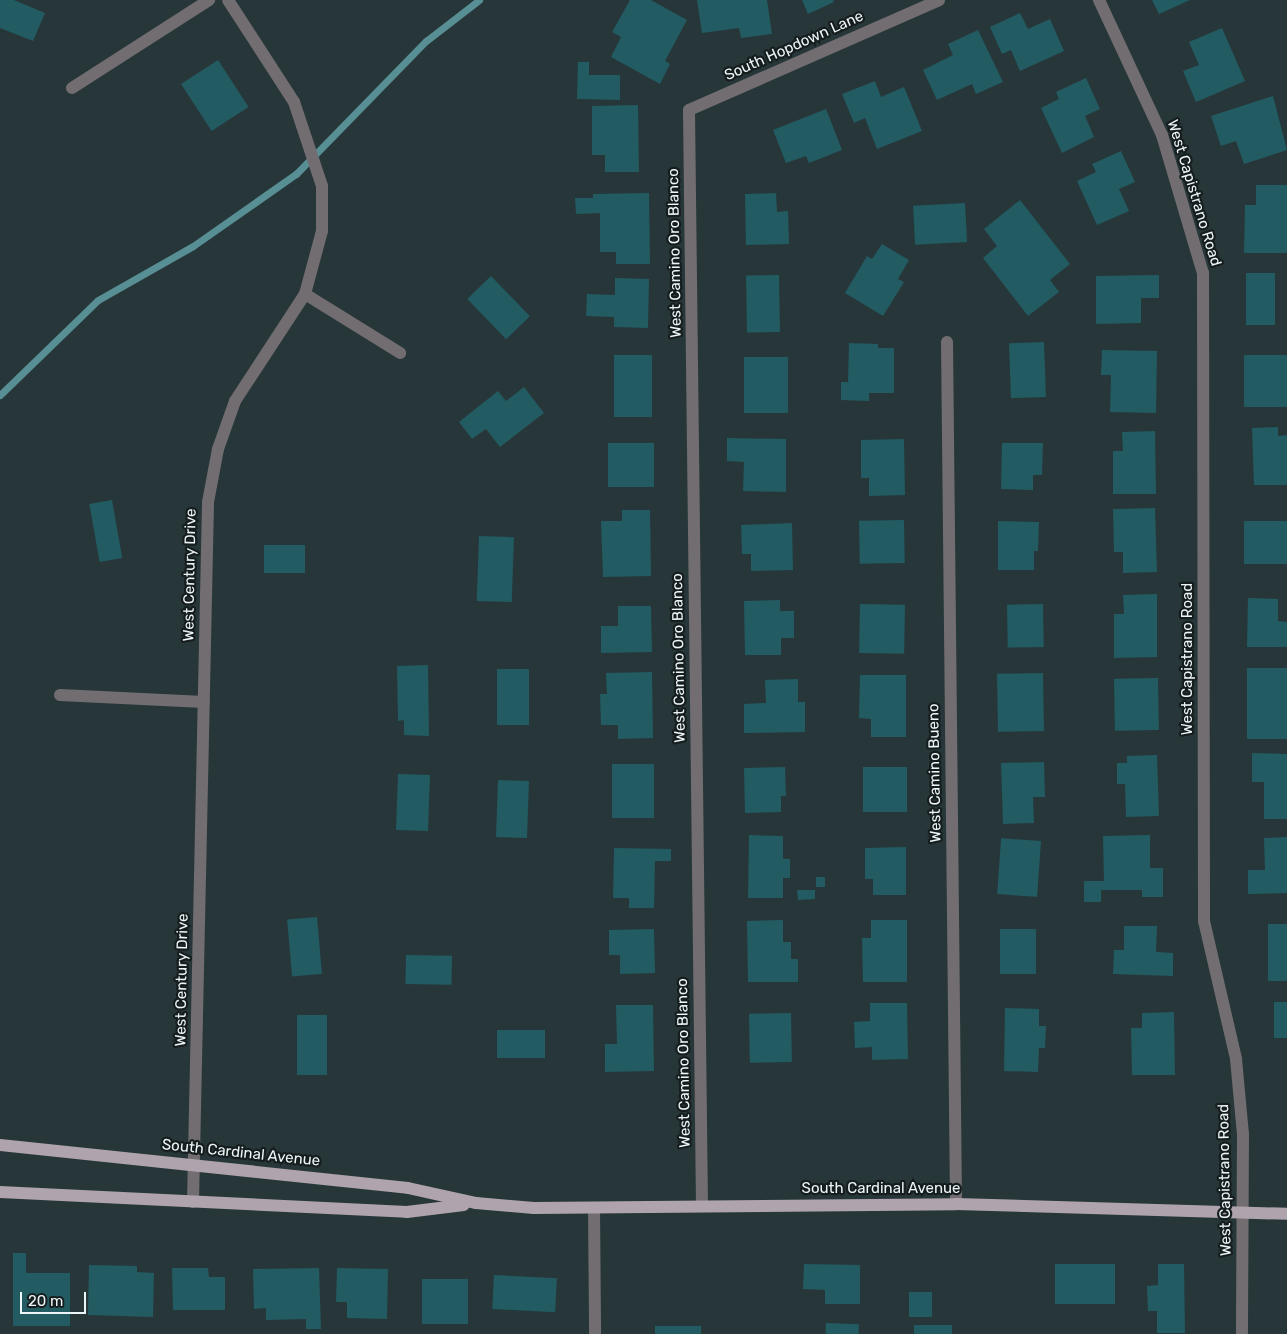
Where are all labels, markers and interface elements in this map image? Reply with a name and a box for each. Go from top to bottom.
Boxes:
street label: South Hopdown Lane [722,7,866,85]
street label: West Capistrano Road [1163,117,1225,269]
street label: West Camino Oro Blanco [665,168,685,338]
street label: West Century Drive [180,508,200,642]
street label: West Camino Oro Blanco [669,573,689,743]
street label: West Capistrano Road [1179,583,1197,735]
street label: West Camino Bueno [925,703,945,843]
street label: West Century Drive [172,913,192,1047]
street label: West Camino Oro Blanco [674,978,694,1148]
street label: West Capistrano Road [1215,1104,1235,1256]
street label: South Cardinal Avenue [161,1136,321,1170]
street label: South Cardinal Avenue [801,1180,961,1198]
scale bar [22,1282,89,1314]
text: 20 m [28,1292,63,1310]

